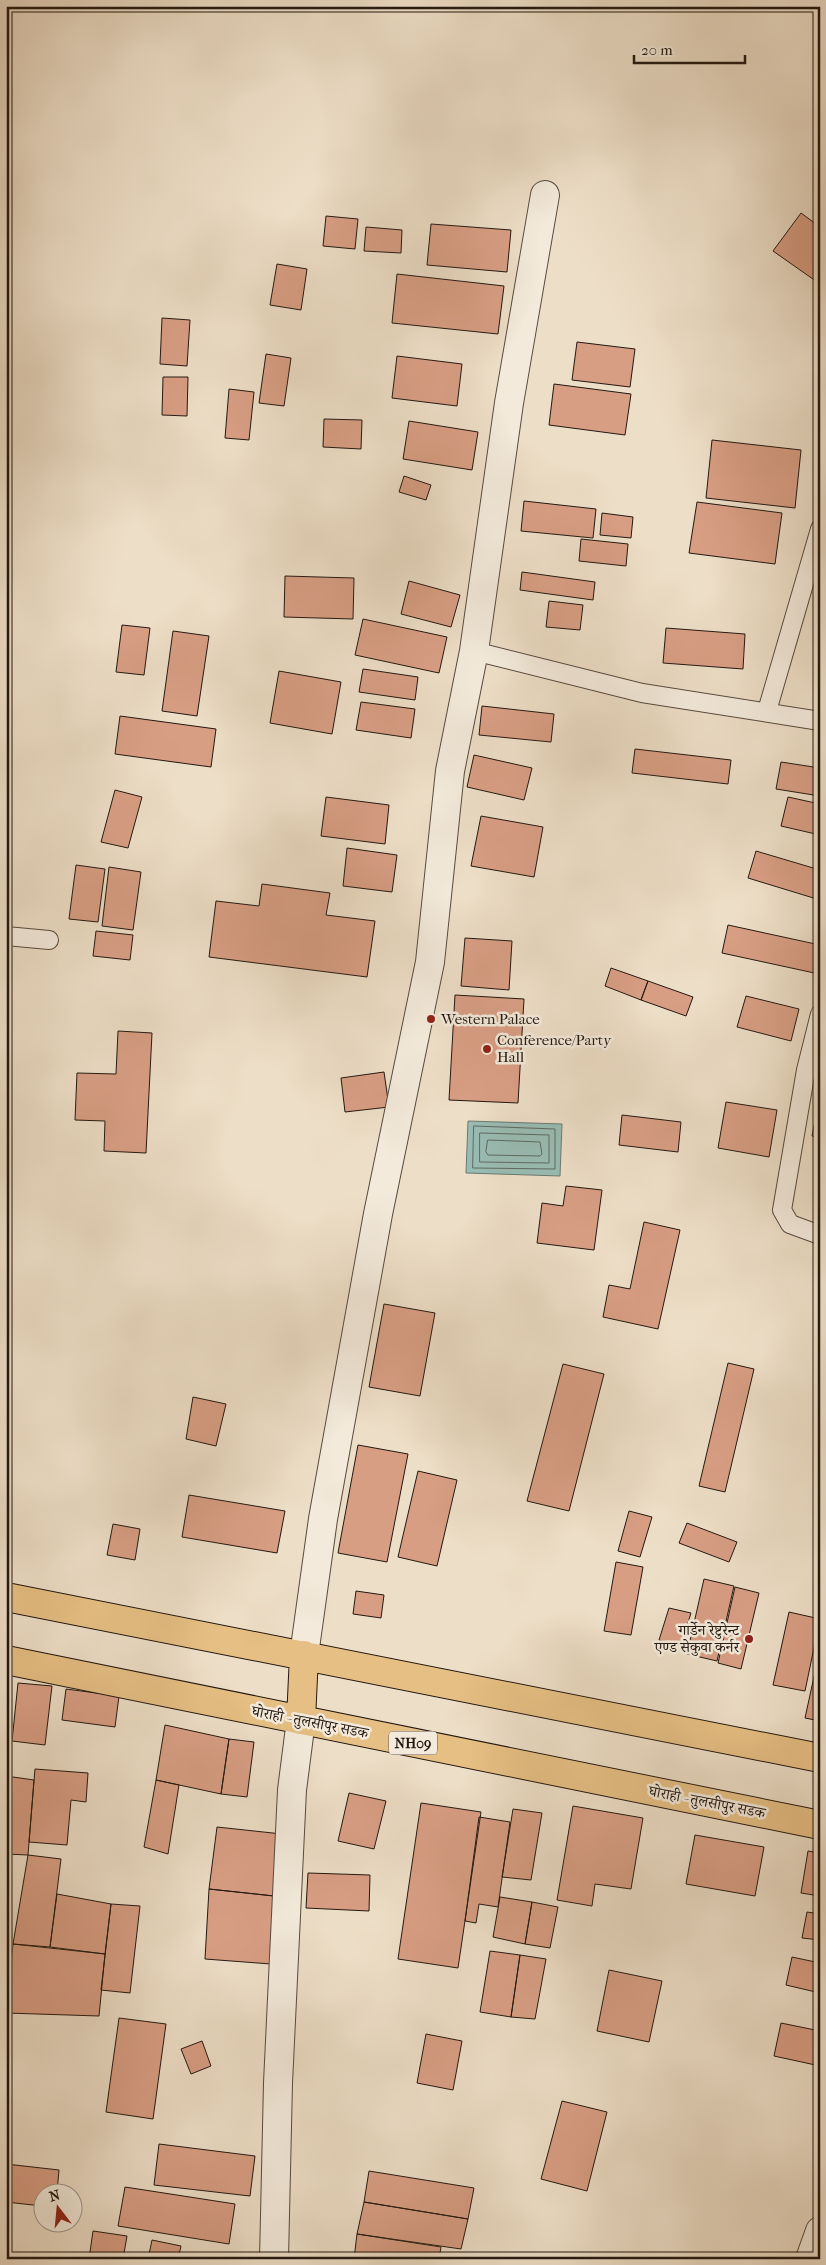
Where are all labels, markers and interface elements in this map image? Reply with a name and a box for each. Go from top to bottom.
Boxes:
scale bar [634,32,745,64]
text: 20 m [641,41,673,59]
place label: Western Palace [440,1010,540,1028]
marker: Western Palace [425,1013,437,1025]
place label: Conference/Party Hall [497,1031,612,1066]
marker: Conference/Party Hall [481,1043,493,1055]
place label: गार्डेन रेष्टुरेन्ट एण्ड सेकुवा कर्नर [653,1621,740,1656]
marker: गार्डेन रेष्टुरेन्ट एण्ड सेकुवा कर्नर [743,1633,755,1645]
street label: घोराही - तुलसीपुर सडक [249,1702,371,1742]
road number: NH09 [389,1732,437,1755]
street label: घोराही - तुलसीपुर सडक [646,1782,768,1822]
north arrow [32,2182,82,2232]
text: N [47,2186,62,2206]

